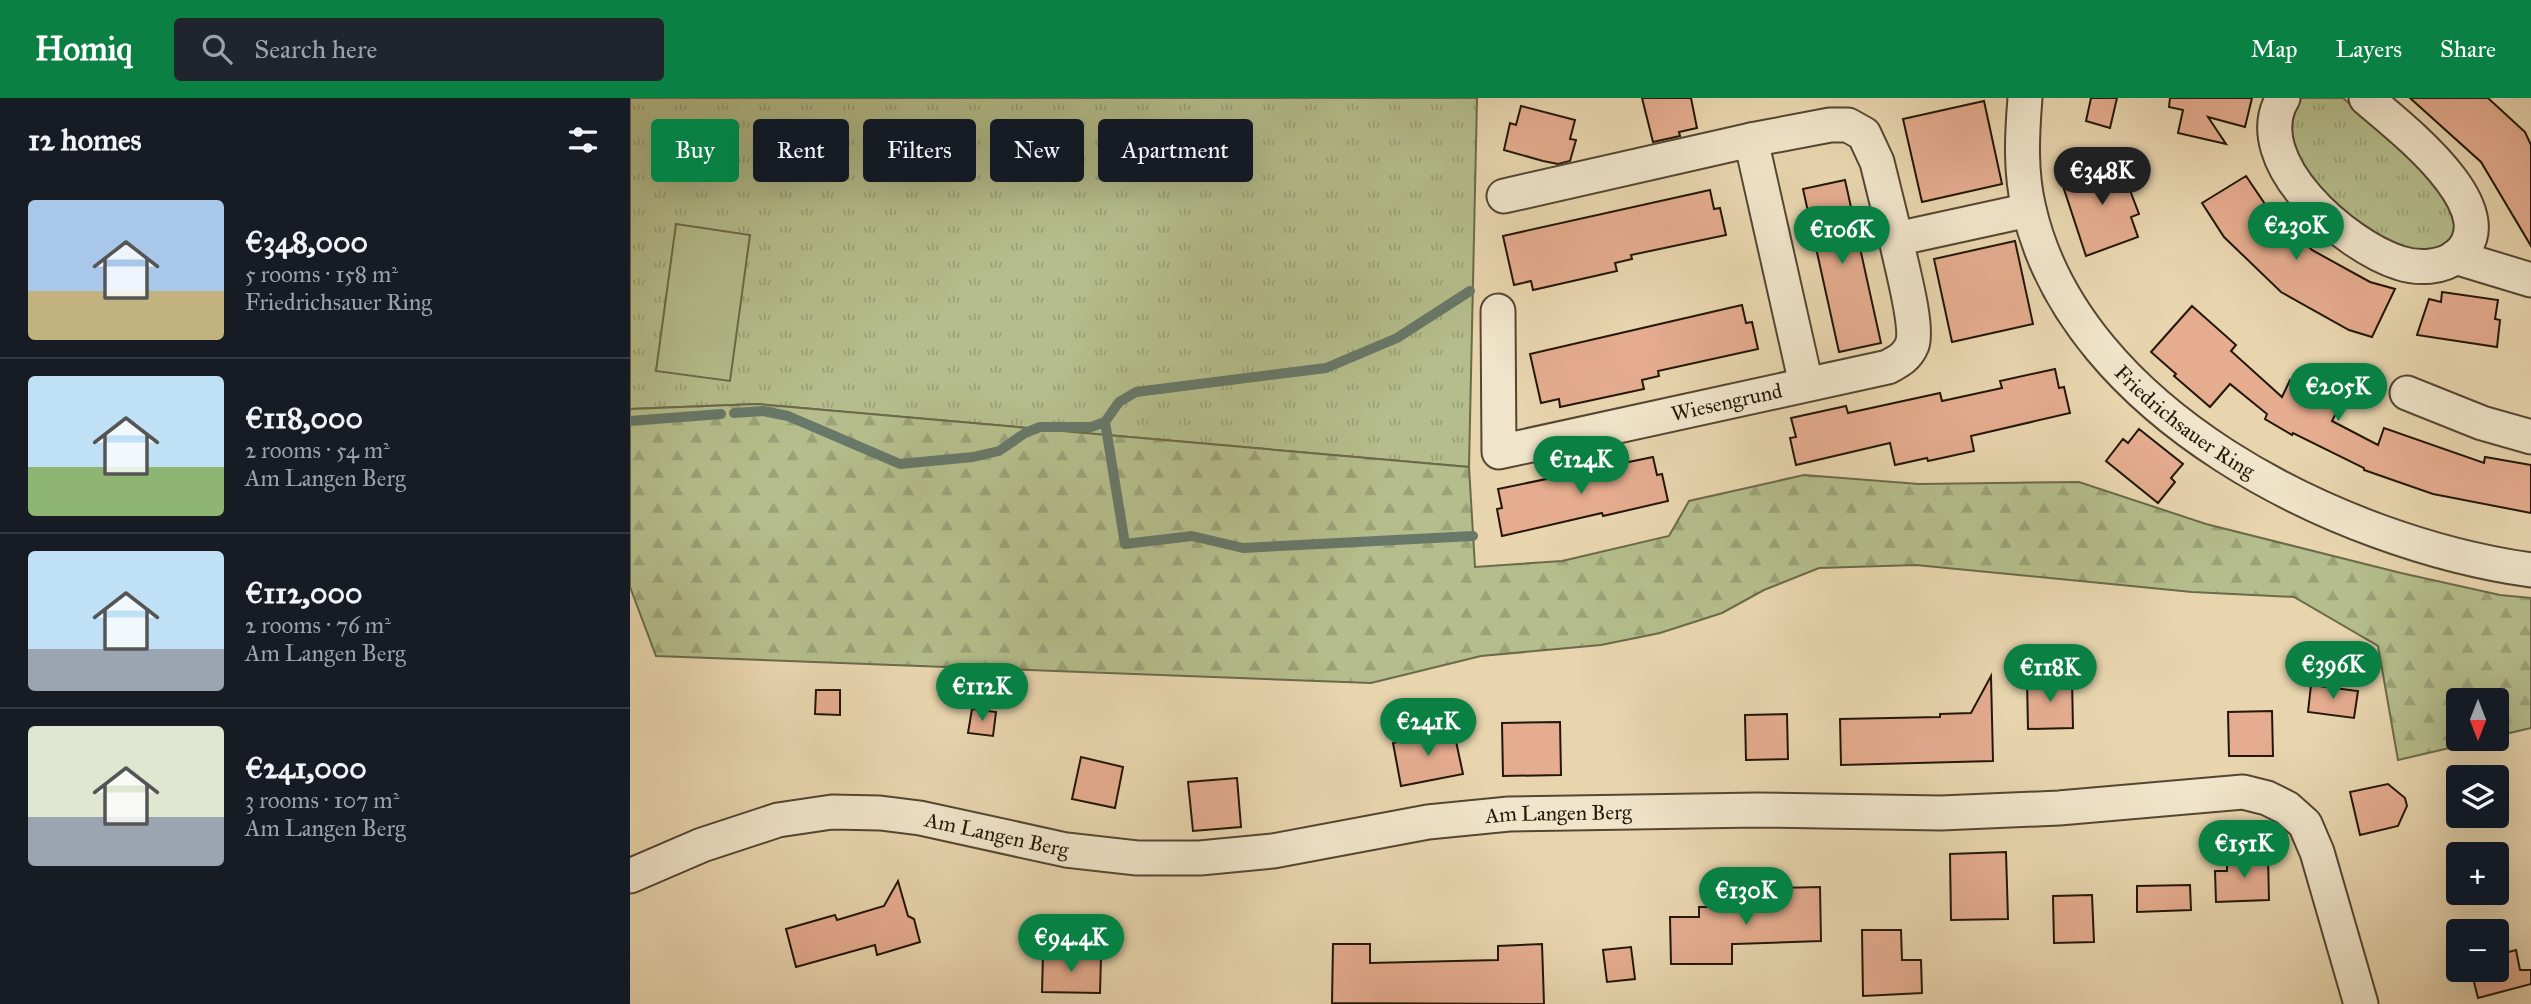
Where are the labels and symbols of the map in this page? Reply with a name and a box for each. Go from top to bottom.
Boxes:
pin: €348K [2053,148,2151,207]
pin: €230K [2247,202,2345,262]
pin: €106K [1793,206,1891,266]
street label: Friedrichsauer Ring [2109,360,2260,484]
pin: €205K [2289,364,2387,423]
street label: Wiesengrund [1669,377,1785,427]
pin: €124K [1532,436,1630,496]
pin: €396K [2284,642,2382,701]
pin: €118K [2001,644,2099,704]
pin: €112K [933,664,1031,723]
north arrow [2446,688,2510,751]
pin: €241K [1379,698,1477,758]
street label: Am Langen Berg [1483,799,1632,829]
street label: Am Langen Berg [921,806,1072,863]
pin: €151K [2195,820,2293,880]
pin: €130K [1697,868,1795,927]
pin: €94.4K [1014,914,1128,974]

